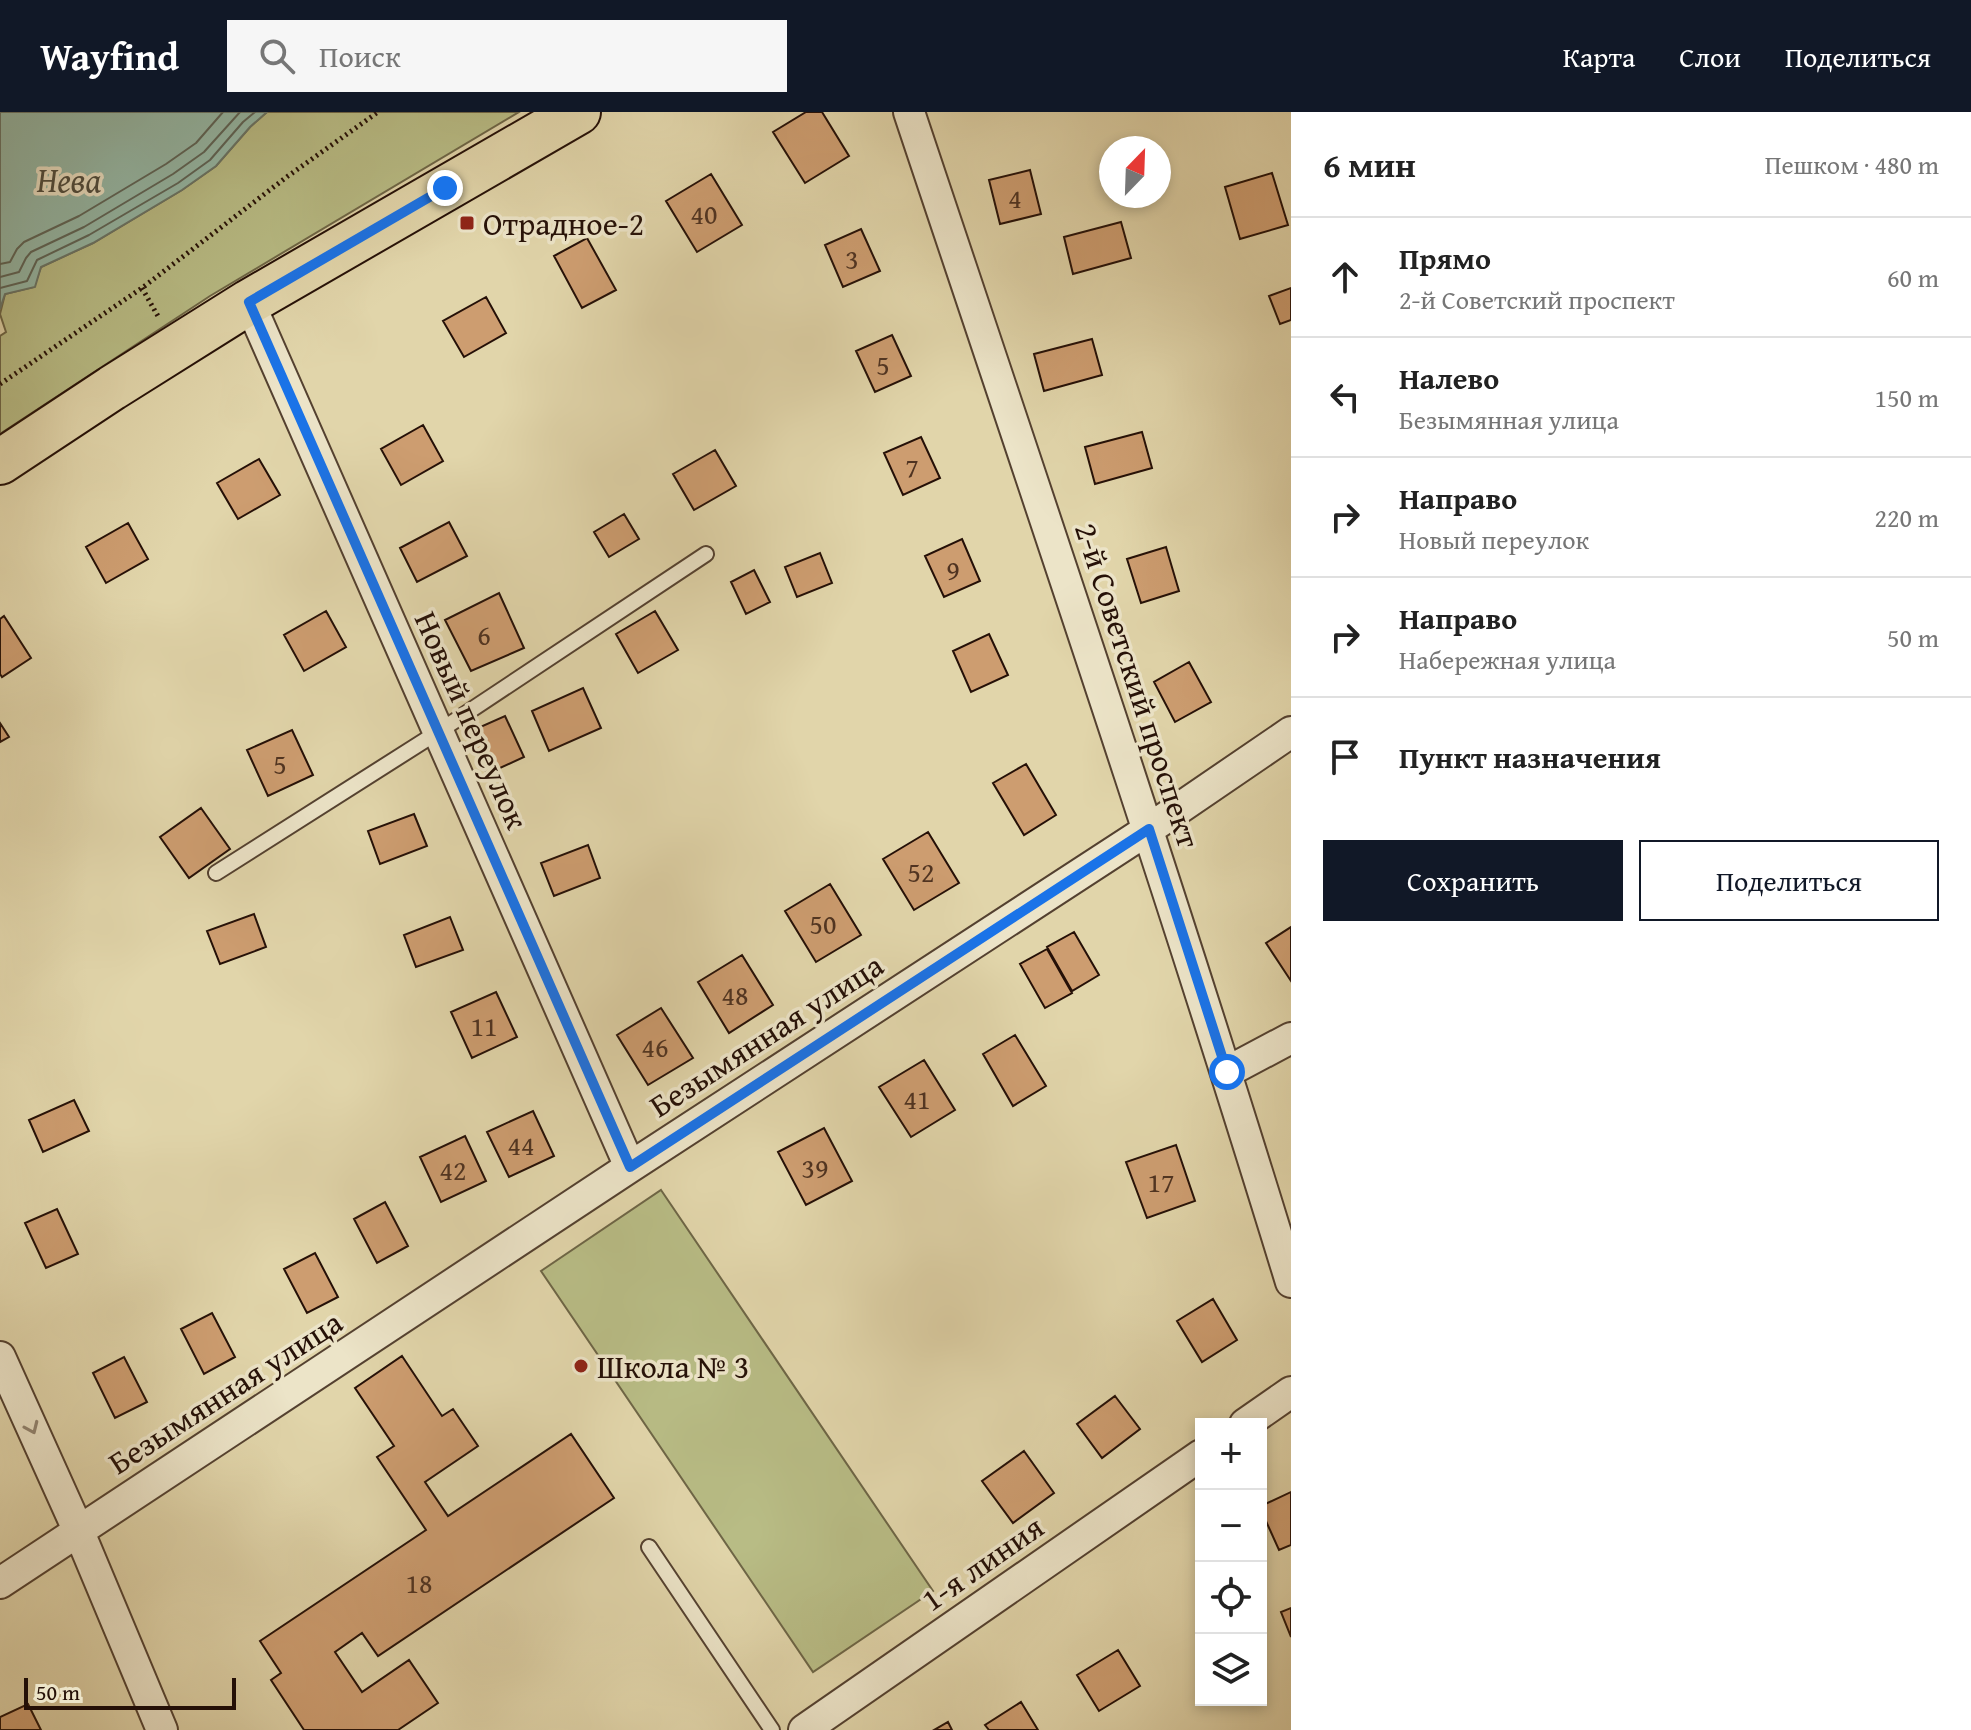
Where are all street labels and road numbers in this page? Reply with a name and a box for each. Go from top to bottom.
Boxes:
street label: 2-й Советский проспект [1063,516,1213,854]
street label: Новый переулок [403,604,541,837]
street label: Безымянная улица [640,941,893,1128]
street label: Безымянная улица [99,1298,352,1485]
street label: 1-я линия [911,1504,1053,1622]

